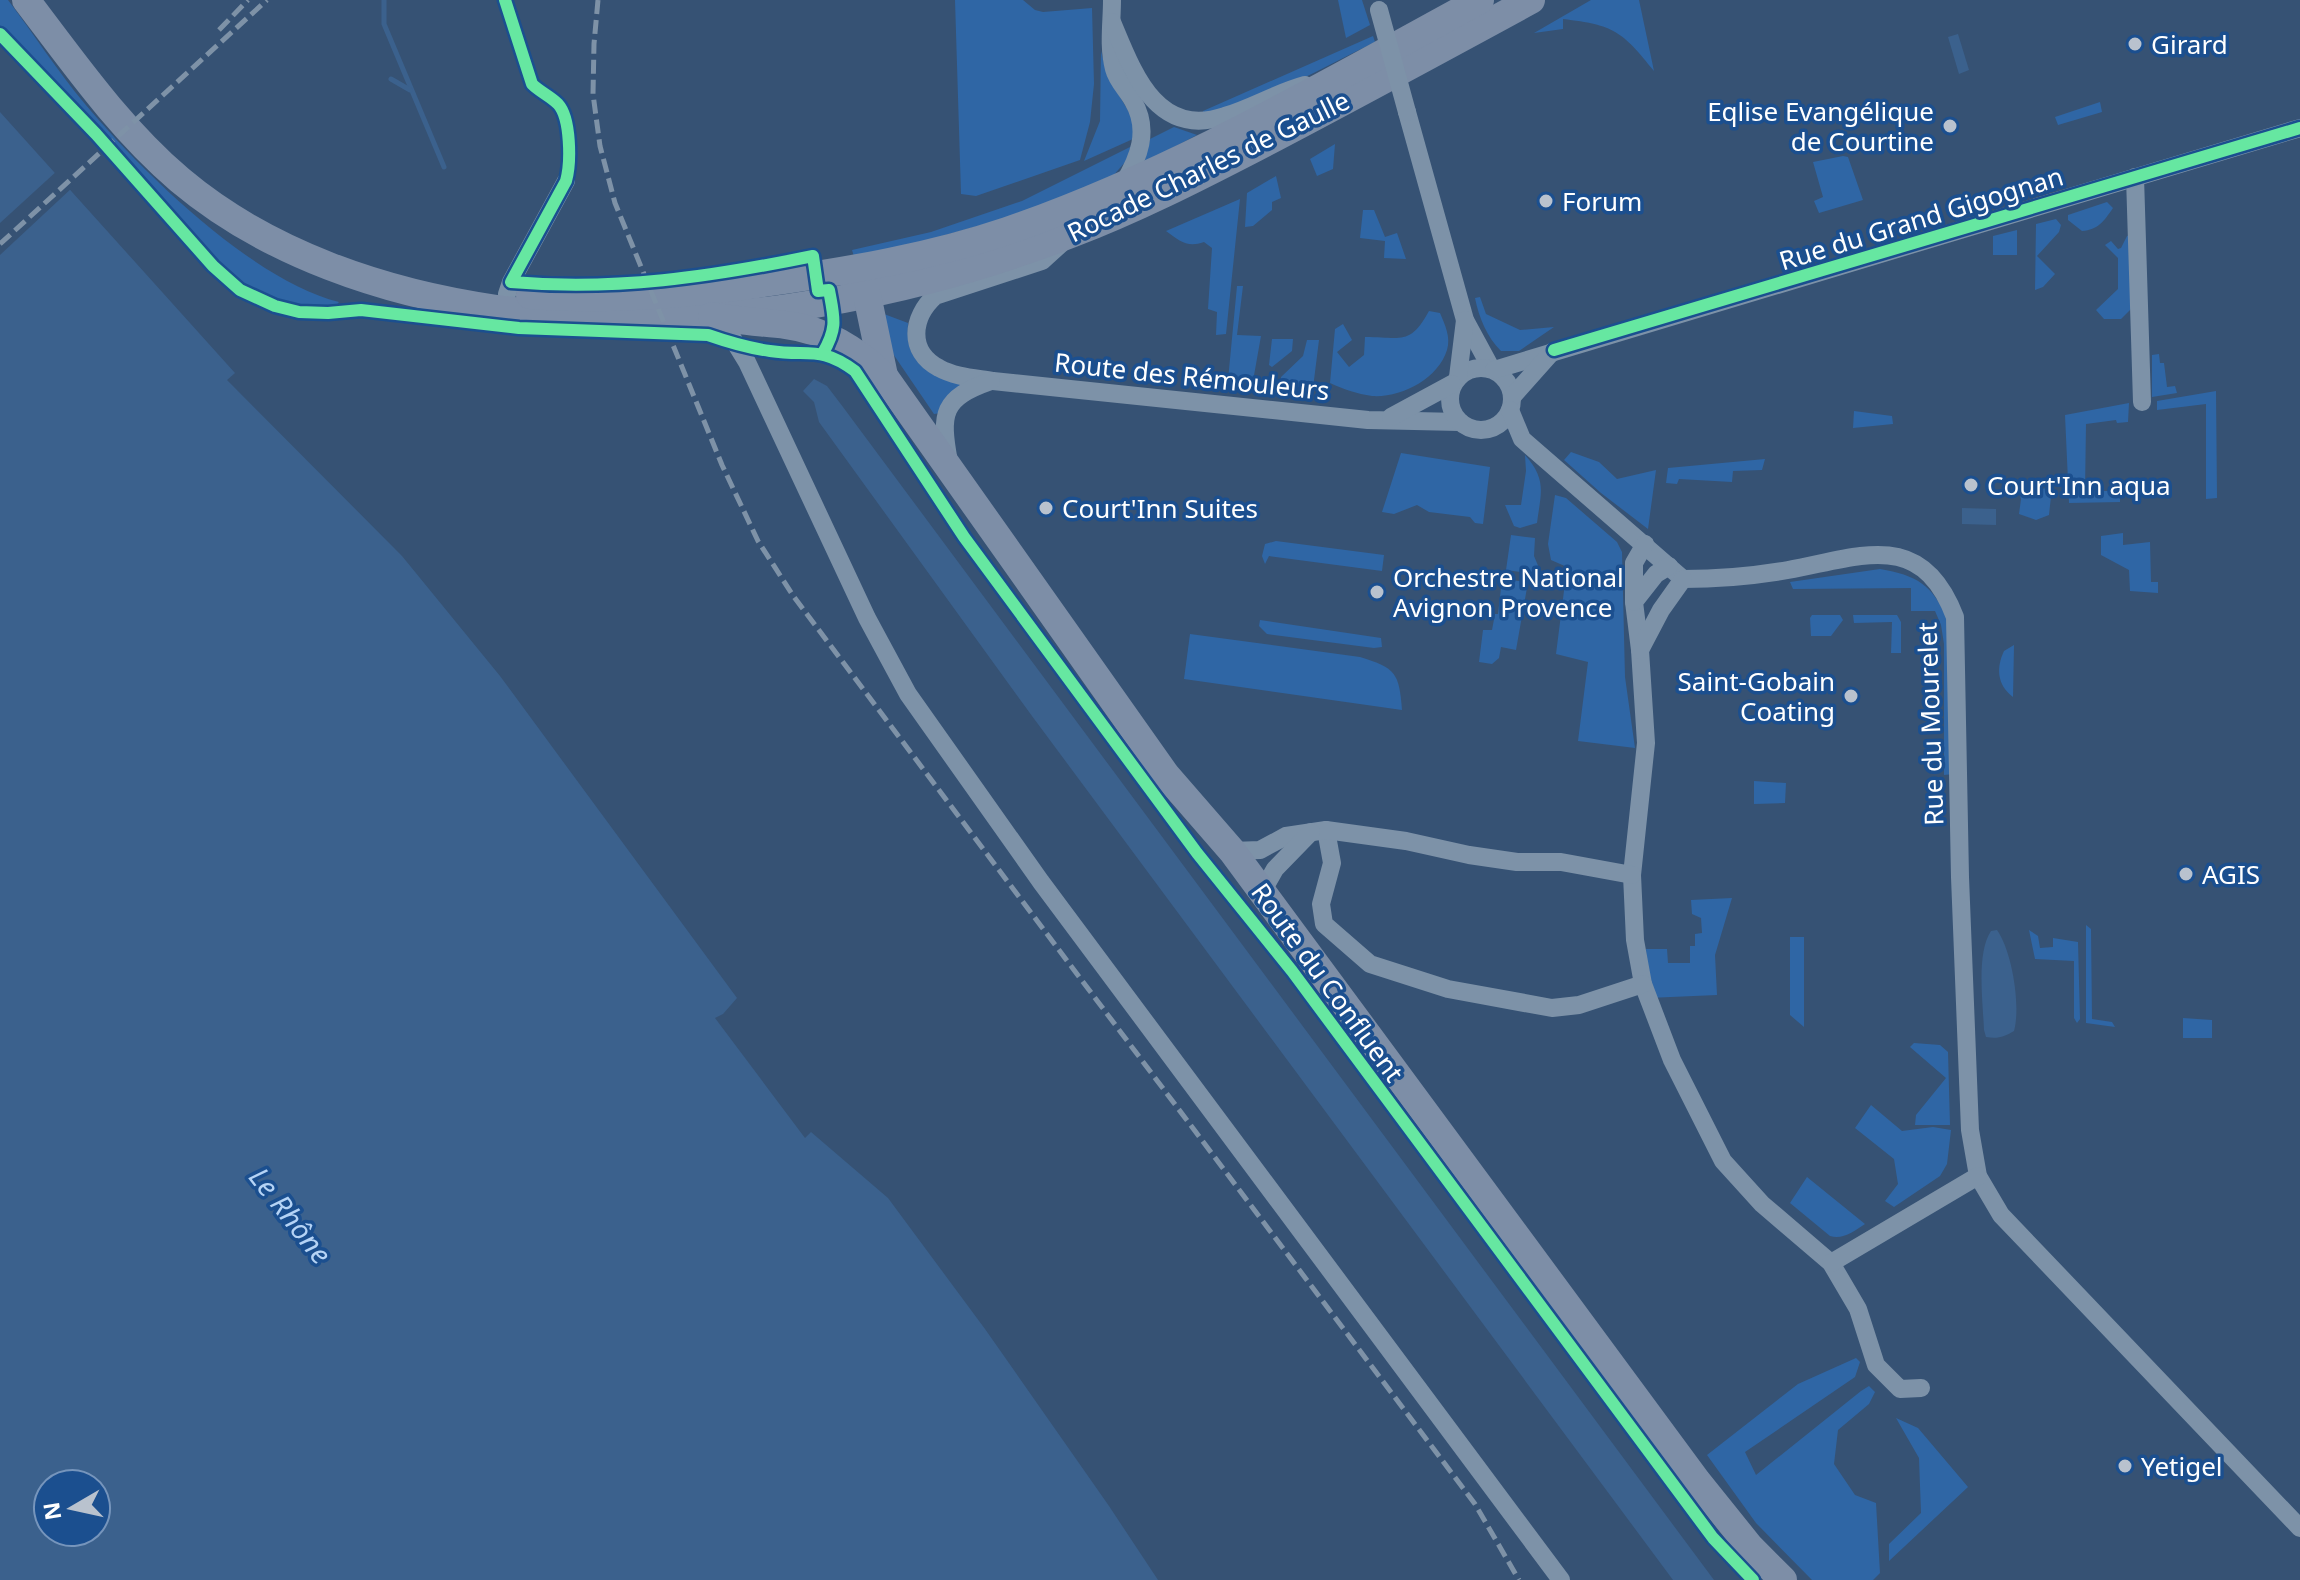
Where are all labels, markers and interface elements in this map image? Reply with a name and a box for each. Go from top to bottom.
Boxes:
place label: Girard [2151,26,2228,62]
marker: Girard [2126,35,2144,53]
street label: Rocade Charles de Gaulle [1061,82,1355,250]
place label: Eqlise Evangélique de Courtine [1707,93,1934,159]
marker: Eqlise Evangélique de Courtine [1941,117,1959,135]
street label: Rue du Grand Gigognan [1775,158,2067,278]
place label: Forum [1562,183,1642,219]
marker: Forum [1537,192,1555,210]
street label: Route des Rémouleurs [1053,344,1331,408]
place label: Court'Inn aqua [1987,467,2171,503]
marker: Court'Inn aqua [1962,476,1980,494]
place label: Court'Inn Suites [1062,490,1258,526]
marker: Court'Inn Suites [1037,499,1055,517]
place label: Orchestre National Avignon Provence [1393,559,1624,625]
marker: Orchestre National Avignon Provence [1368,583,1386,601]
street label: Rue du Mourelet [1908,622,1952,826]
place label: Saint-Gobain Coating [1678,663,1835,729]
marker: Saint-Gobain Coating [1842,687,1860,705]
place label: AGIS [2202,856,2260,892]
marker: AGIS [2177,865,2195,883]
street label: Route du Confluent [1244,875,1412,1089]
water label: Le Rhône [241,1159,341,1271]
place label: Yetigel [2141,1448,2223,1484]
marker: Yetigel [2116,1457,2134,1475]
north arrow [32,1468,112,1548]
text: N [35,1500,67,1522]

